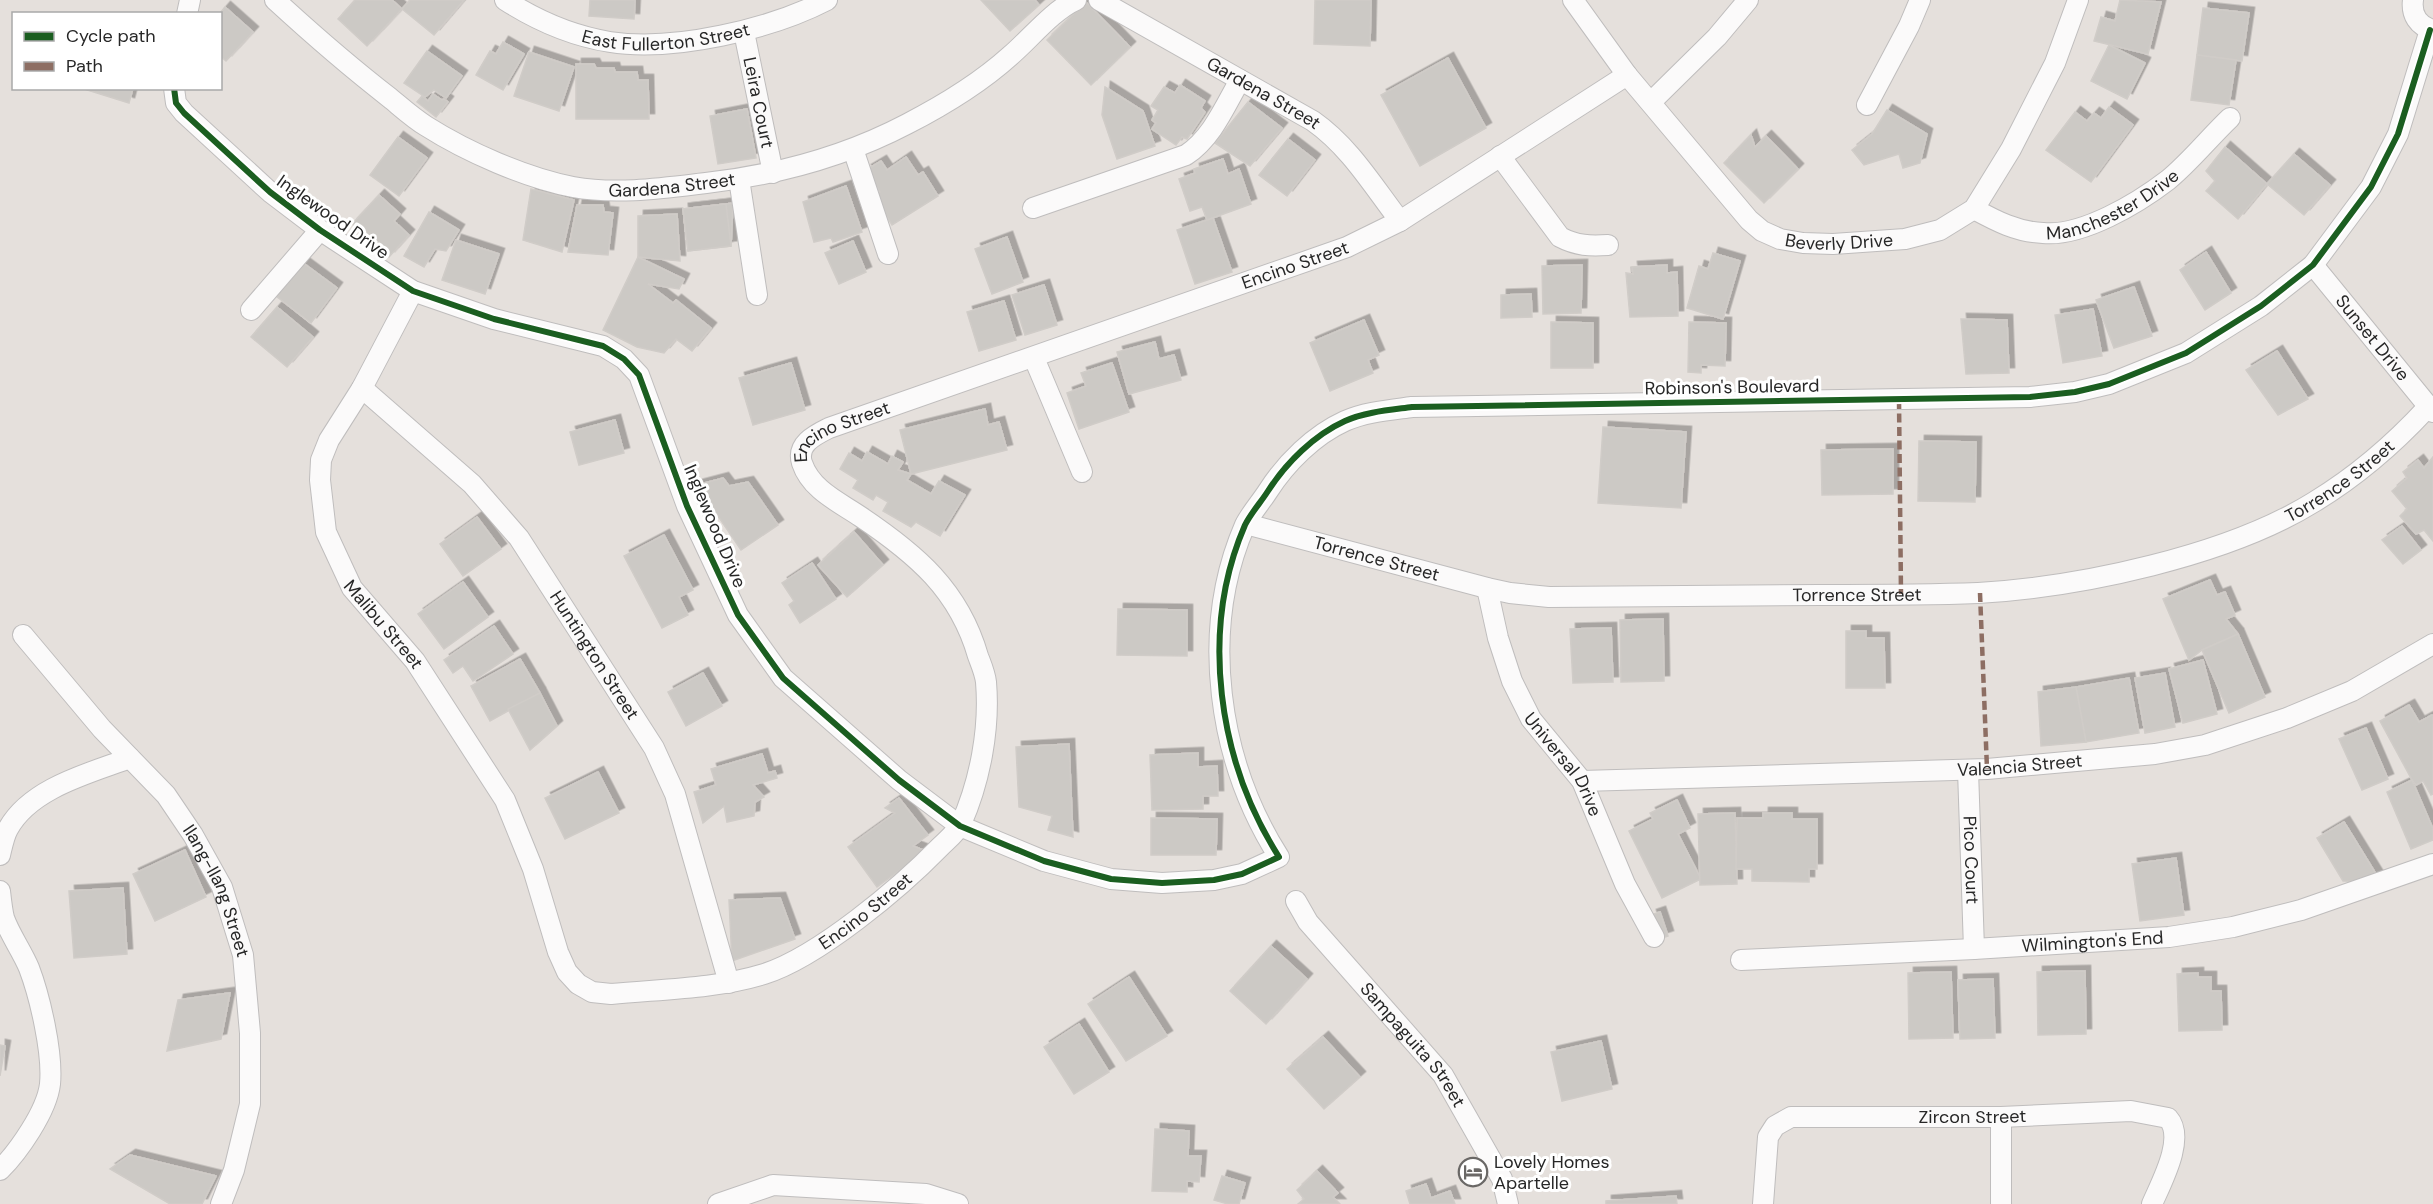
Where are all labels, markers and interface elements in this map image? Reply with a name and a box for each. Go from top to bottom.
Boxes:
legend [12,12,222,90]
street label: East Fullerton Street [579,17,752,56]
text: Cycle path [66,24,156,48]
street label: Gardena Street [1202,51,1326,135]
text: Path [66,54,103,78]
street label: Leira Court [737,55,780,150]
street label: Manchester Drive [2046,164,2184,246]
street label: Gardena Street [608,167,737,203]
street label: Inglewood Drive [272,169,394,265]
street label: Beverly Drive [1783,228,1894,256]
street label: Encino Street [1238,235,1352,295]
street label: Sunset Drive [2330,290,2415,386]
street label: Robinson's Boulevard [1644,373,1820,401]
street label: Encino Street [789,396,893,463]
street label: Torrence Street [2281,435,2400,528]
street label: Inglewood Drive [678,461,752,591]
street label: Torrence Street [1311,530,1442,587]
street label: Malibu Street [338,575,429,673]
street label: Torrence Street [1792,582,1922,607]
street label: Huntington Street [544,586,645,724]
street label: Universal Drive [1518,707,1607,820]
street label: Valencia Street [1957,749,2083,782]
street label: Pico Court [1958,815,1984,904]
street label: Ilang-Ilang Street [177,820,255,960]
street label: Encino Street [814,867,917,955]
street label: Wilmington's End [2021,925,2164,958]
street label: Sampaguita Street [1355,977,1471,1112]
street label: Zircon Street [1919,1104,2027,1129]
place label: Lovely Homes Apartelle [1494,1150,1610,1195]
hotel icon: Lovely Homes Apartelle [1457,1156,1489,1188]

